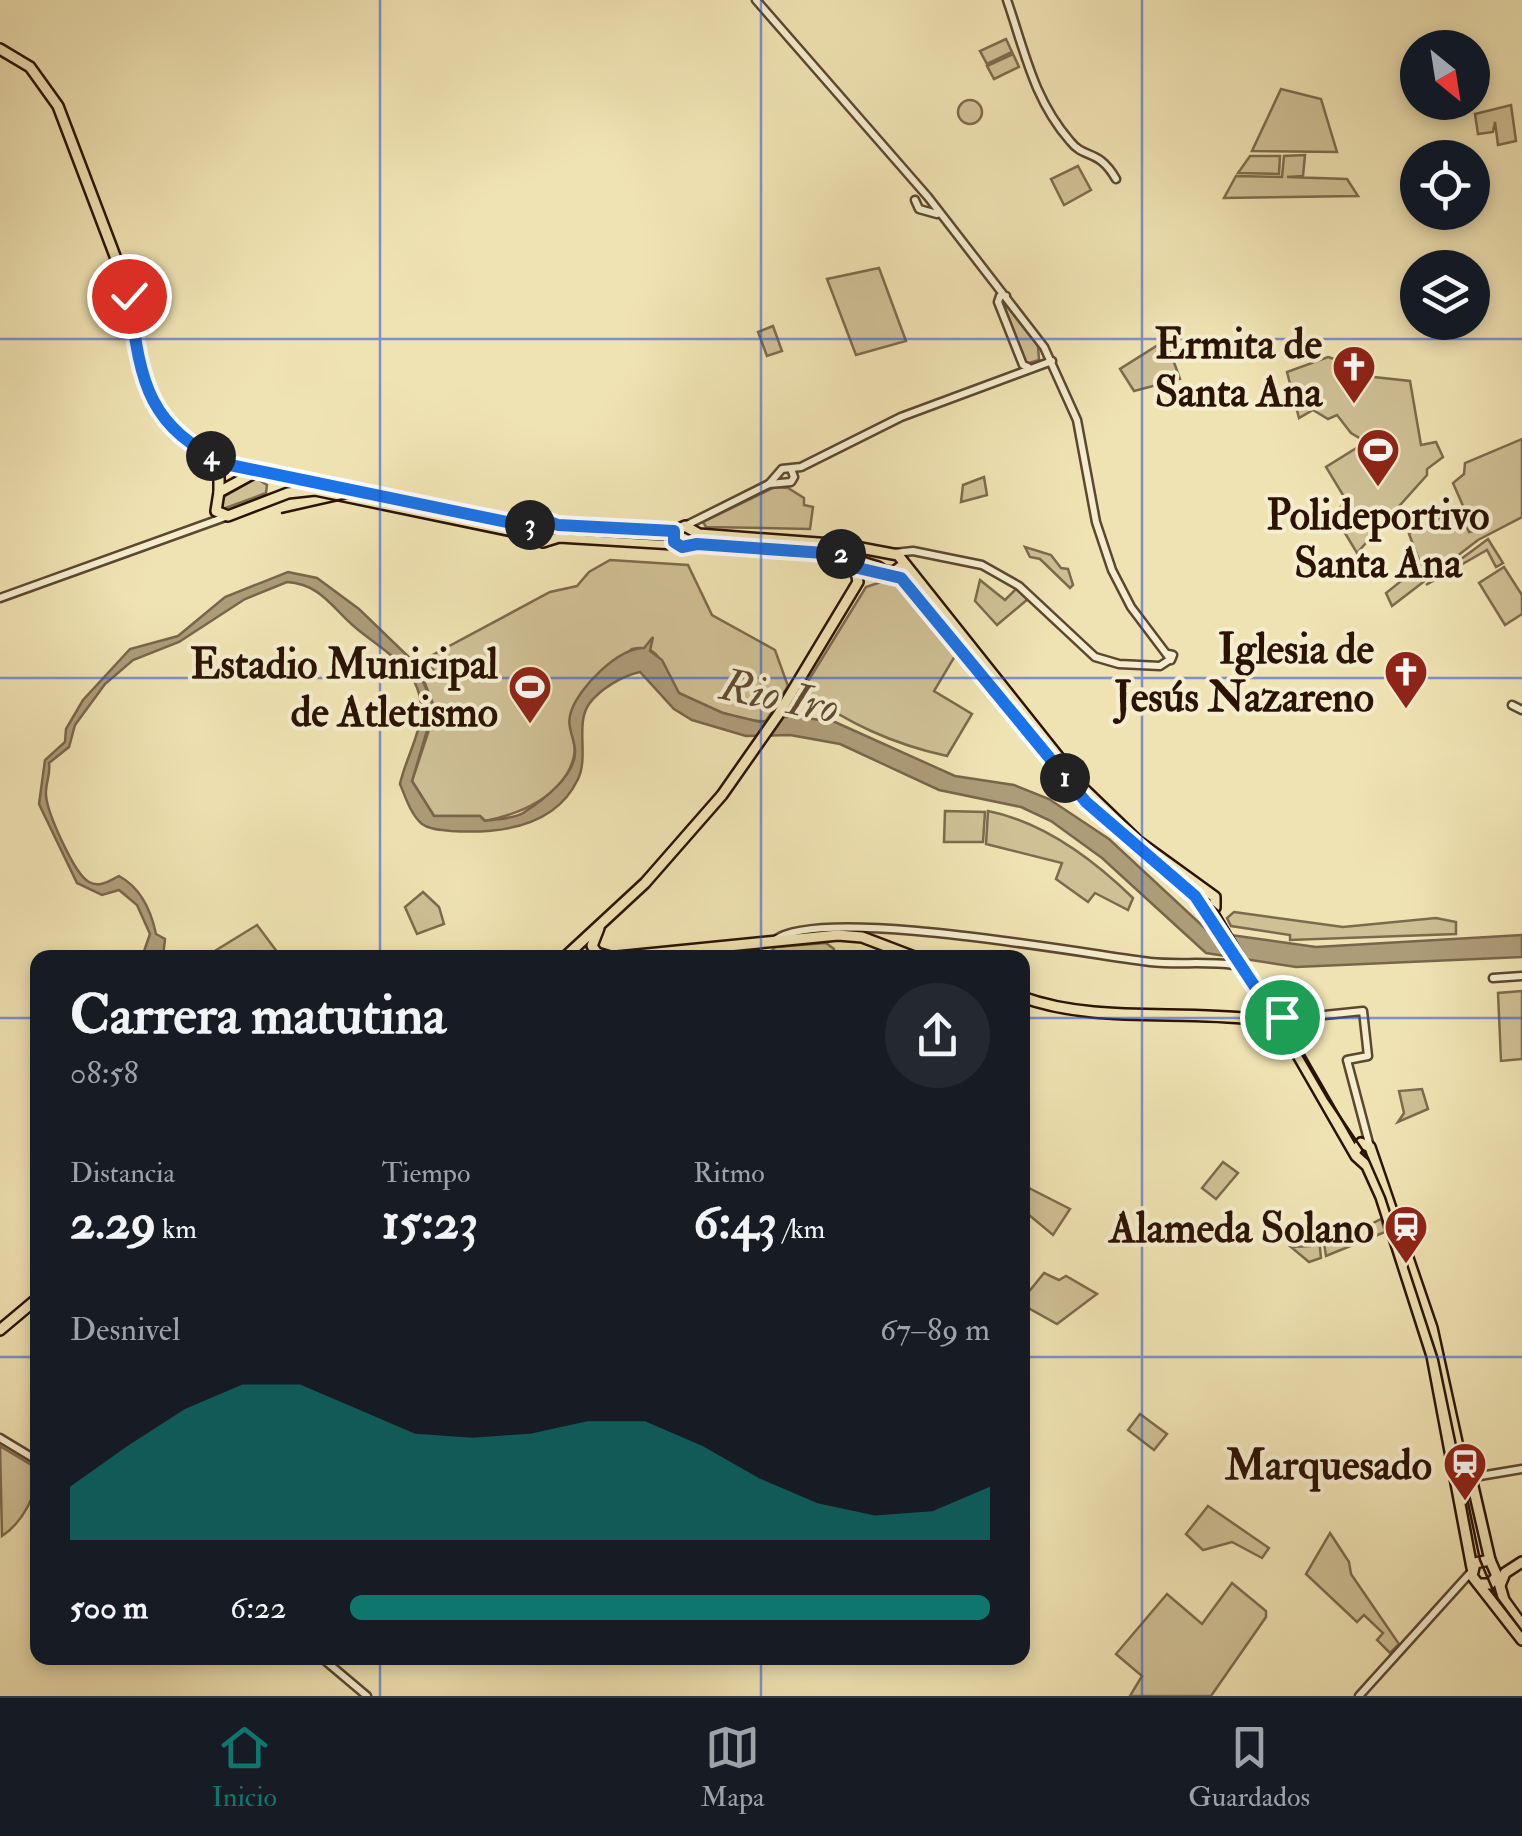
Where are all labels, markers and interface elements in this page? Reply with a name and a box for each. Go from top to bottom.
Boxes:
north arrow [1400,30,1490,120]
map controls [1400,30,1490,340]
button: locate [1400,140,1490,230]
button: layers [1400,250,1490,340]
pin [87,254,172,339]
icon: check [102,269,157,324]
place label: Ermita de Santa Ana [1155,319,1324,419]
church icon: Ermita de Santa Ana [1331,344,1377,405]
sports icon: Polideportivo Santa Ana [1355,427,1401,488]
pin: 4 [186,431,236,481]
text: 4 [203,438,219,473]
place label: Polideportivo Santa Ana [1266,490,1490,590]
pin: 3 [505,500,555,550]
text: 3 [525,507,535,542]
pin: 2 [816,529,866,579]
text: 2 [834,536,848,571]
place label: Iglesia de Jesús Nazareno [1113,624,1374,724]
place label: Estadio Municipal de Atletismo [190,639,498,739]
church icon: Iglesia de Jesús Nazareno [1383,649,1429,710]
water label: Rio Iro [714,657,844,737]
sports icon: Estadio Municipal de Atletismo [507,664,553,725]
pin: 1 [1040,753,1090,803]
text: 1 [1060,760,1070,795]
pin [1240,975,1325,1060]
text: Carrera matutina [70,981,446,1050]
button: share [885,983,990,1088]
icon: arrive [1255,990,1310,1045]
text: 08:58 [70,1053,138,1093]
text: Distancia [70,1156,175,1191]
text: Tiempo [382,1156,470,1191]
text: Ritmo [693,1156,765,1191]
text: 2.29 [70,1191,156,1254]
text: 15:23 [382,1191,478,1254]
text: 6:43 [693,1191,777,1254]
place label: Alameda Solano [1107,1203,1374,1255]
station icon: Alameda Solano [1383,1204,1429,1265]
text: km [156,1212,197,1247]
text: /km [777,1212,825,1247]
text: Desnivel [70,1310,180,1350]
text: 67–89 m [880,1310,990,1350]
place label: Marquesado [1224,1440,1432,1492]
station icon: Marquesado [1442,1441,1488,1502]
text: 500 m [70,1588,148,1628]
text: 6:22 [230,1588,286,1628]
tab: Inicio [212,1720,277,1815]
tab: Mapa [701,1720,765,1815]
tab: Guardados [1188,1720,1310,1815]

